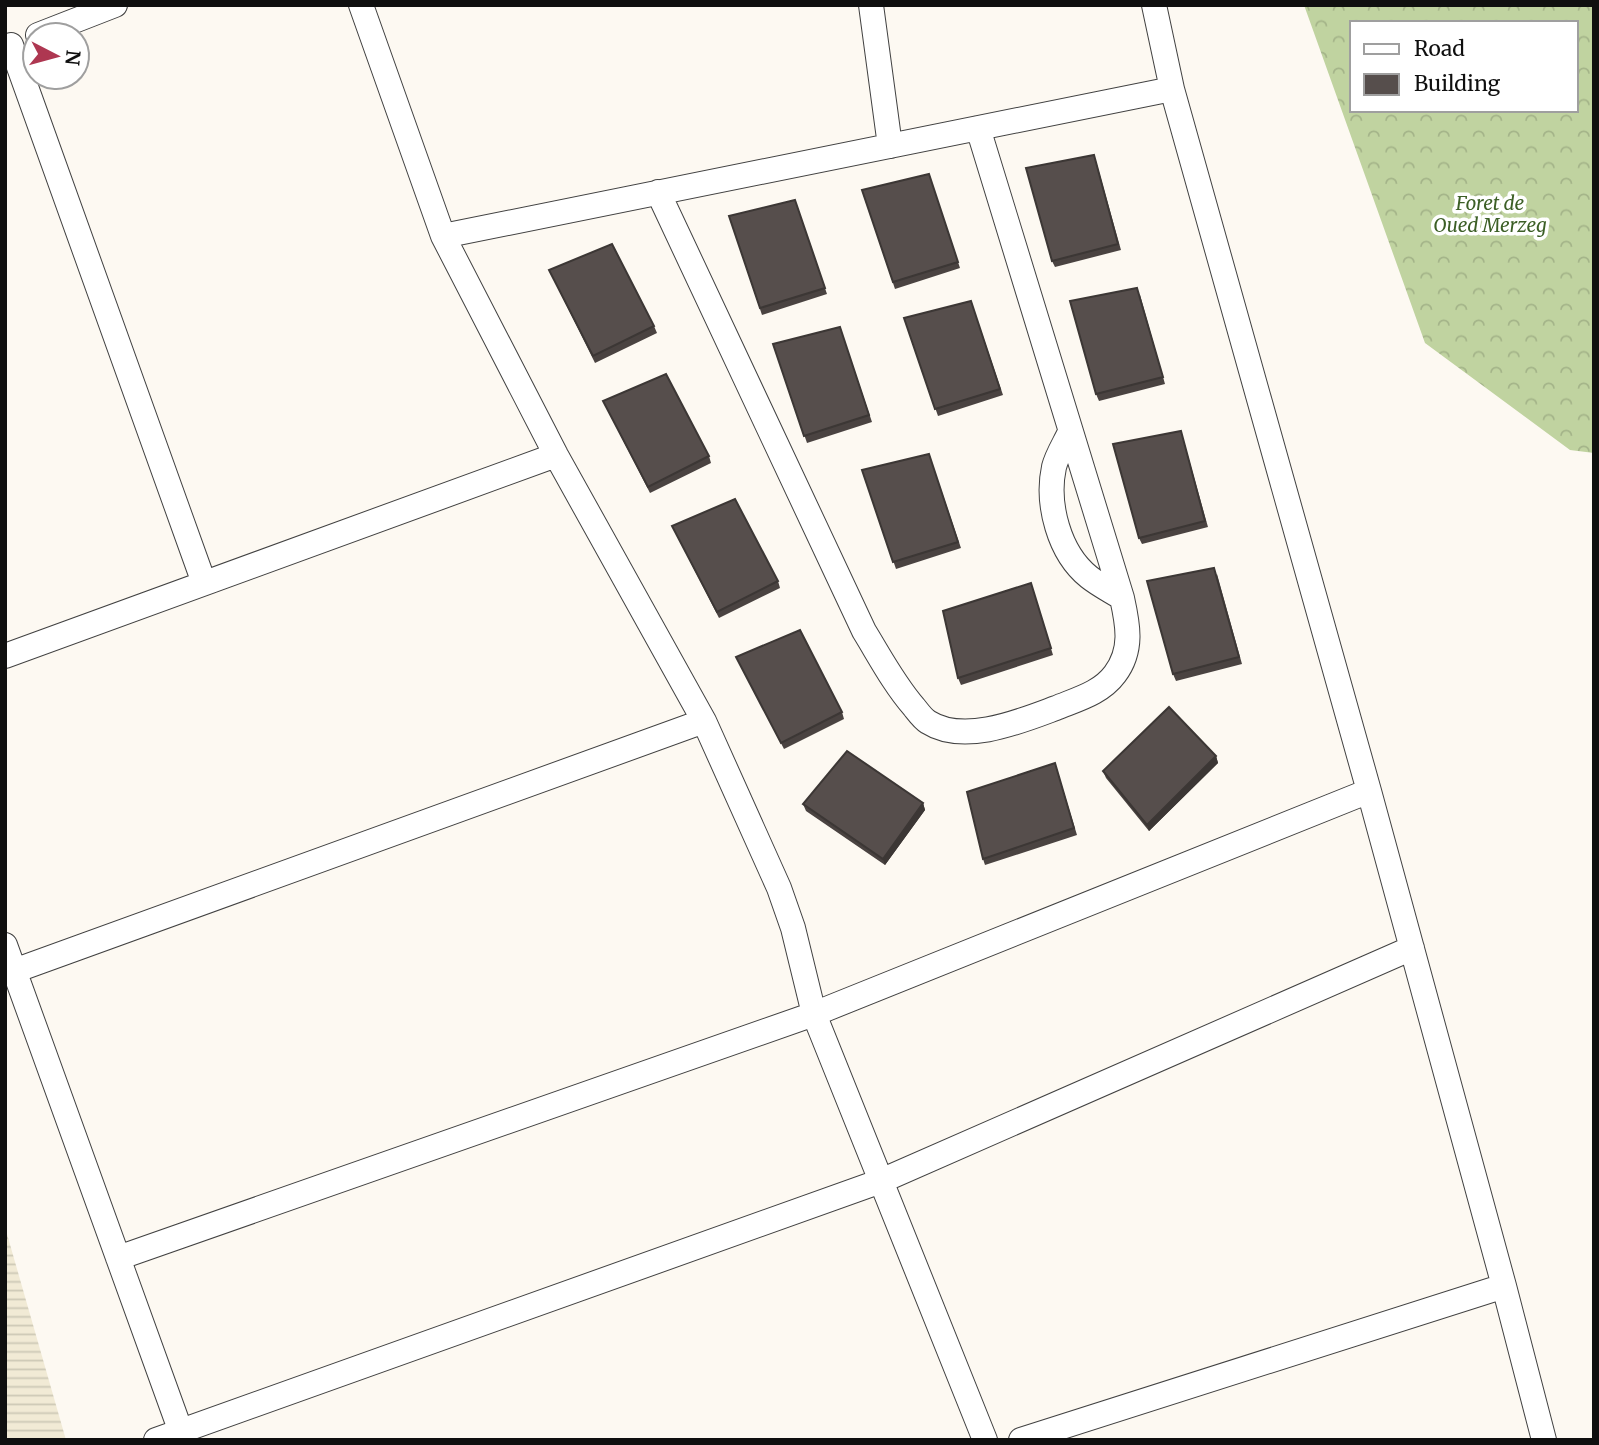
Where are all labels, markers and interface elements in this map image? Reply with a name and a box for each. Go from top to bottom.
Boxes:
north arrow [21,21,91,91]
legend [1350,21,1578,112]
text: Road [1414,35,1465,62]
text: N [60,49,86,66]
text: Building [1414,70,1501,97]
park label: Foret de Oued Merzeg [1433,191,1547,237]

